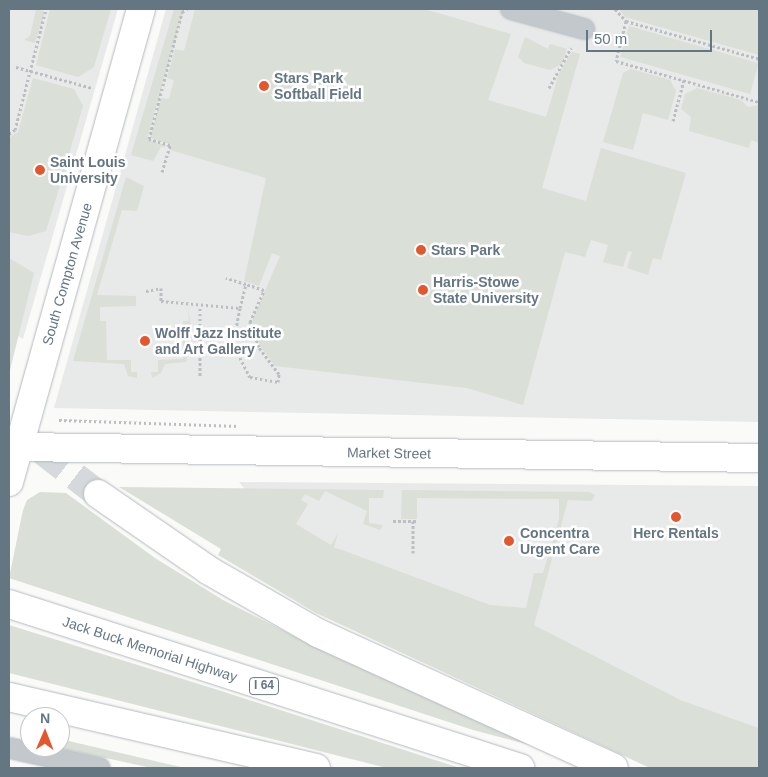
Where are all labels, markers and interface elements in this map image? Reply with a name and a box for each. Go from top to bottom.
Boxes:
scale bar [588,20,714,52]
text: 50 m [594,30,627,47]
place label: Stars Park Softball Field [274,70,362,102]
marker: Stars Park Softball Field [258,80,270,92]
place label: Saint Louis University [50,154,125,186]
marker: Saint Louis University [34,164,46,176]
street label: South Compton Avenue [38,200,96,348]
place label: Stars Park [431,242,500,258]
marker: Stars Park [415,244,427,256]
place label: Harris-Stowe State University [433,274,539,306]
marker: Harris-Stowe State University [417,284,429,296]
place label: Wolff Jazz Institute and Art Gallery [155,325,282,358]
marker: Wolff Jazz Institute and Art Gallery [139,335,151,347]
street label: Market Street [347,444,431,462]
marker: Herc Rentals [670,511,682,523]
place label: Concentra Urgent Care [520,525,600,558]
place label: Herc Rentals [633,525,719,541]
marker: Concentra Urgent Care [502,534,516,548]
street label: Jack Buck Memorial Highway [60,613,240,685]
road number: I 64 [248,676,280,696]
north arrow [20,707,70,757]
text: N [40,710,50,726]

